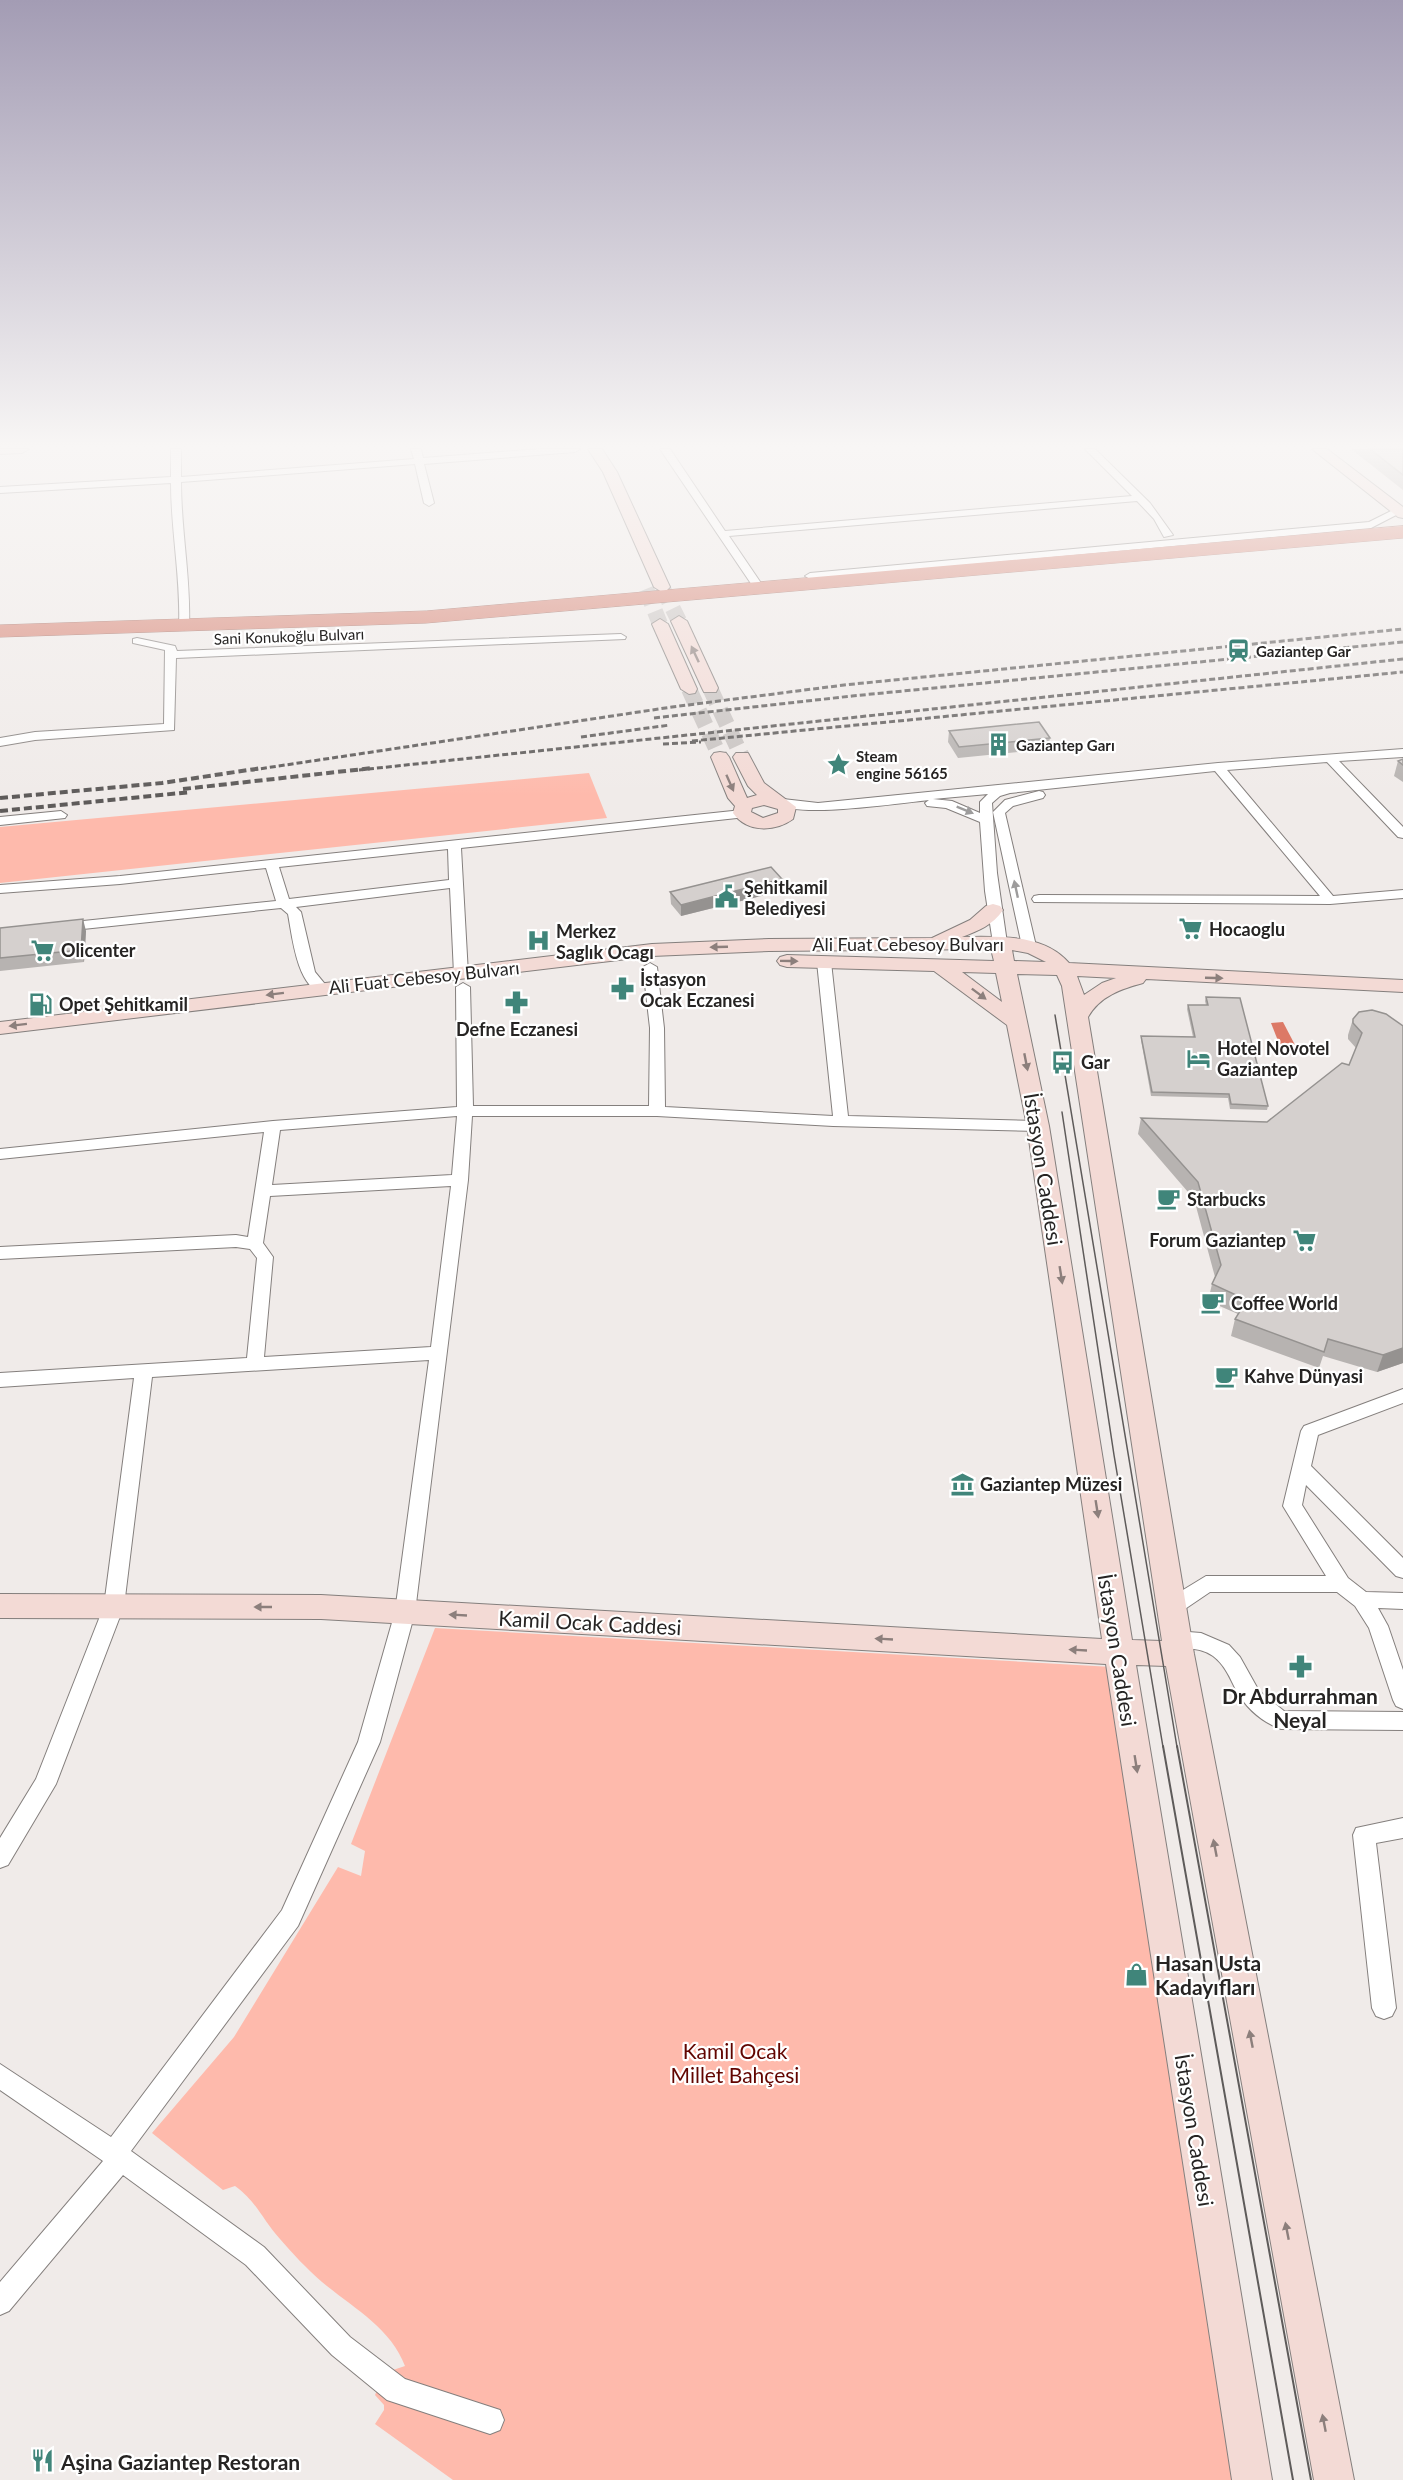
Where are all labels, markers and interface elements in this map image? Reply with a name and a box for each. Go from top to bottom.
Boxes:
street label: Sani Konukoğlu Bulvarı [213,624,365,648]
station icon: Gaziantep Gar [1225,638,1251,664]
place label: Gaziantep Gar [1256,642,1351,660]
one-way arrow [690,646,699,663]
building icon: Gaziantep Garı [985,732,1011,758]
place label: Gaziantep Garı [1016,736,1115,754]
place label: Steam engine 56165 [856,747,948,782]
place icon: Steam engine 56165 [825,752,851,778]
one-way arrow [725,774,734,791]
one-way arrow [957,805,975,815]
place label: Şehitkamil Belediyesi [744,876,828,919]
one-way arrow [1011,879,1020,898]
public building icon: Şehitkamil Belediyesi [713,884,739,910]
supermarket icon: Hocaoglu [1178,916,1204,942]
place label: Hocaoglu [1209,918,1285,940]
place label: Merkez Saglık Ocagı [556,920,654,963]
hospital icon: Merkez Saglık Ocagı [525,928,551,954]
street label: Ali Fuat Cebesoy Bulvarı [812,933,1004,955]
supermarket icon: Olicenter [30,937,56,963]
place label: Olicenter [61,939,136,961]
one-way arrow [709,943,728,952]
street label: Ali Fuat Cebesoy Bulvarı [328,956,520,998]
one-way arrow [779,957,798,966]
place label: İstasyon Ocak Eczanesi [640,968,755,1011]
one-way arrow [1205,973,1224,982]
pharmacy icon: İstasyon Ocak Eczanesi [609,976,635,1002]
one-way arrow [971,988,986,1000]
one-way arrow [265,989,284,999]
pharmacy icon: Defne Eczanesi [504,990,530,1016]
fuel station icon: Opet Şehitkamil [28,991,54,1017]
place label: Opet Şehitkamil [59,993,188,1015]
place label: Defne Eczanesi [456,1018,578,1040]
one-way arrow [9,1021,28,1030]
place label: Hotel Novotel Gaziantep [1217,1037,1330,1080]
hotel icon: Hotel Novotel Gaziantep [1186,1045,1212,1071]
bus stop icon: Gar [1050,1049,1076,1075]
place label: Gar [1081,1051,1110,1073]
one-way arrow [1022,1053,1031,1072]
street label: İstasyon Caddesi [1020,1091,1068,1247]
cafe icon: Starbucks [1156,1186,1182,1212]
place label: Starbucks [1187,1188,1266,1210]
supermarket icon: Forum Gaziantep [1291,1227,1317,1253]
place label: Forum Gaziantep [1149,1229,1286,1251]
one-way arrow [1056,1266,1065,1285]
cafe icon: Coffee World [1200,1290,1226,1316]
place label: Coffee World [1231,1292,1338,1314]
cafe icon: Kahve Dünyasi [1213,1363,1239,1389]
place label: Kahve Dünyasi [1244,1365,1363,1387]
museum icon: Gaziantep Müzesi [949,1471,975,1497]
place label: Gaziantep Müzesi [980,1473,1122,1495]
one-way arrow [1092,1500,1101,1519]
street label: İstasyon Caddesi [1094,1572,1142,1728]
one-way arrow [254,1602,273,1612]
street label: Kamil Ocak Caddesi [498,1605,682,1639]
one-way arrow [449,1610,468,1619]
one-way arrow [874,1634,893,1643]
one-way arrow [1069,1645,1088,1654]
pharmacy icon: Dr Abdurrahman Neyal [1287,1654,1313,1680]
place label: Dr Abdurrahman Neyal [1222,1683,1378,1732]
one-way arrow [1132,1755,1141,1774]
one-way arrow [1210,1838,1219,1857]
place label: Hasan Usta Kadayıfları [1155,1950,1261,1999]
shop icon: Hasan Usta Kadayıfları [1124,1961,1150,1987]
one-way arrow [1246,2030,1255,2049]
park label: Kamil Ocak Millet Bahçesi [671,2038,799,2087]
street label: İstasyon Caddesi [1171,2052,1219,2208]
one-way arrow [1283,2221,1292,2240]
one-way arrow [1319,2413,1328,2432]
restaurant icon: Aşina Gaziantep Restoran [30,2448,56,2474]
place label: Aşina Gaziantep Restoran [60,2449,300,2474]

